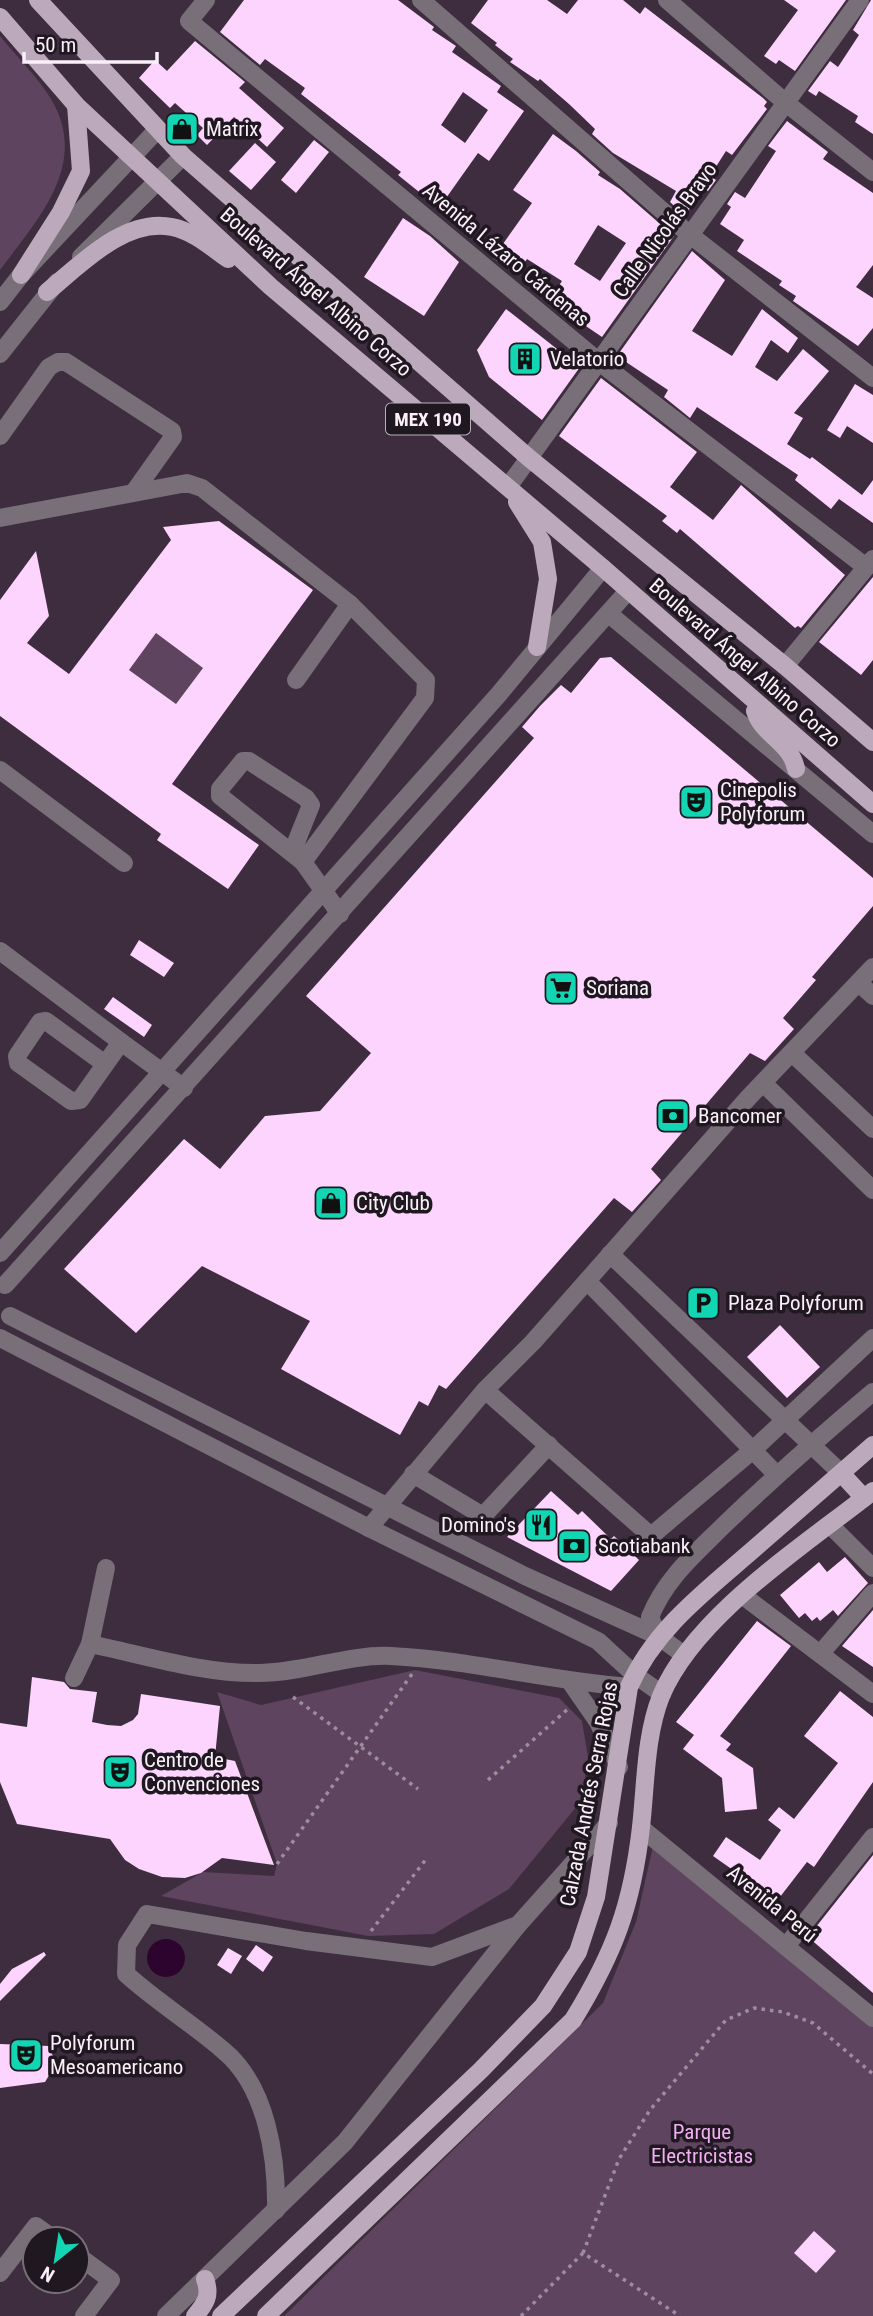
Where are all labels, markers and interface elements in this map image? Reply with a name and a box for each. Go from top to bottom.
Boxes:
scale bar [24,21,158,65]
text: 50 m [35,33,76,57]
shop icon: Matrix [163,110,201,148]
place label: Matrix [206,117,259,141]
street label: Calle Nicolás Bravo [608,158,722,302]
street label: Avenida Lázaro Cárdenas [418,178,594,332]
street label: Boulevard Ángel Albino Corzo [216,203,416,381]
building icon: Velatorio [506,340,544,378]
place label: Velatorio [550,347,624,371]
road number: MEX 190 [386,404,470,434]
street label: Boulevard Ángel Albino Corzo [645,574,845,752]
place label: Cinepolis Polyforum [720,778,805,826]
theatre icon: Cinepolis Polyforum [677,783,715,821]
supermarket icon: Soriana [542,969,580,1007]
place label: Soriana [586,976,649,1000]
bank icon: Bancomer [654,1097,692,1135]
place label: Bancomer [698,1104,782,1128]
shop icon: City Club [312,1184,350,1222]
place label: City Club [356,1191,430,1215]
parking icon: Plaza Polyforum [684,1284,722,1322]
place label: Plaza Polyforum [728,1291,864,1315]
restaurant icon: Domino's [522,1506,560,1544]
place label: Domino's [441,1513,516,1537]
bank icon: Scotiabank [555,1527,593,1565]
place label: Scotiabank [598,1534,691,1558]
street label: Calzada Andrés Serra Rojas [555,1680,623,1908]
place label: Centro de Convenciones [144,1748,260,1796]
theatre icon: Centro de Convenciones [101,1753,139,1791]
street label: Avenida Perú [722,1861,822,1947]
place label: Polyforum Mesoamericano [50,2031,183,2079]
theatre icon: Polyforum Mesoamericano [7,2036,45,2074]
park label: Parque Electricistas [651,2120,753,2168]
north arrow [21,2225,91,2295]
text: N [37,2261,59,2287]

